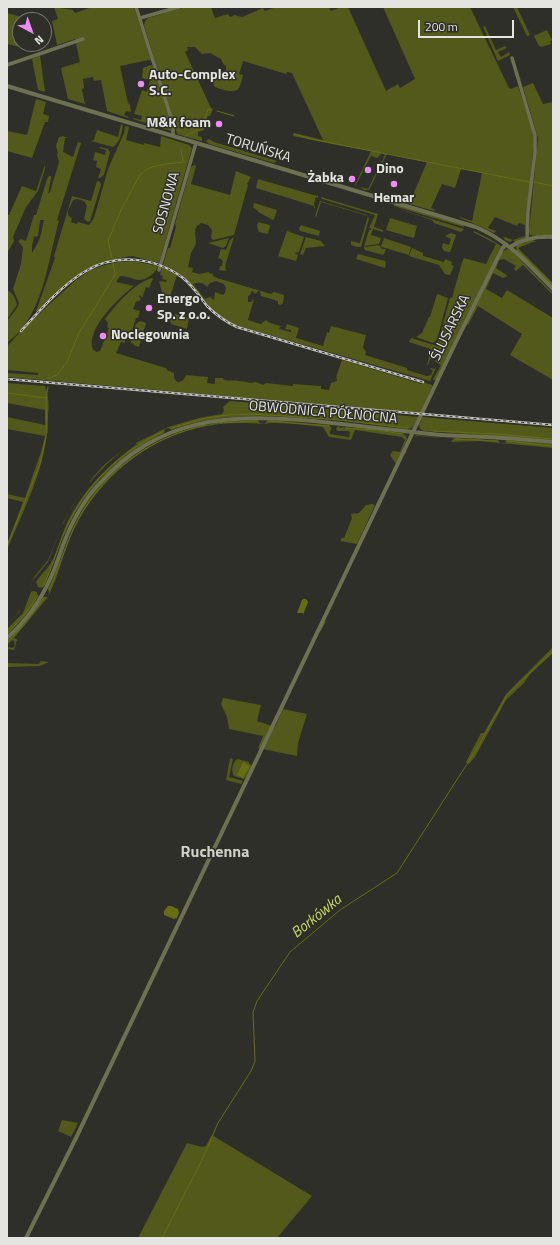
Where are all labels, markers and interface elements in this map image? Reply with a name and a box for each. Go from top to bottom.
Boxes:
north arrow [12,12,52,52]
scale bar [420,12,516,38]
text: 200 m [425,17,458,36]
text: N [31,32,47,49]
place label: Auto-Complex S.C. [149,68,235,100]
marker: Auto-Complex S.C. [136,79,146,89]
place label: M&K foam [147,116,211,132]
marker: M&K foam [214,119,224,129]
street label: TORUŃSKA [223,131,293,167]
place label: Dino [376,162,404,178]
marker: Dino [363,165,373,175]
street label: SOSNOWA [150,170,184,236]
place label: Żabka [307,171,344,187]
marker: Żabka [347,174,357,184]
marker: Hemar [389,179,399,189]
place label: Hemar [374,191,414,207]
place label: Energo Sp. z o.o. [157,292,210,324]
street label: ŚLUSARSKA [428,292,474,364]
marker: Energo Sp. z o.o. [144,303,154,313]
place label: Noclegownia [111,328,189,344]
marker: Noclegownia [98,331,108,341]
street label: OBWODNICA PÓŁNOCNA [248,398,398,428]
district label: Ruchenna [181,843,249,863]
water label: Borkówka [288,891,346,943]

